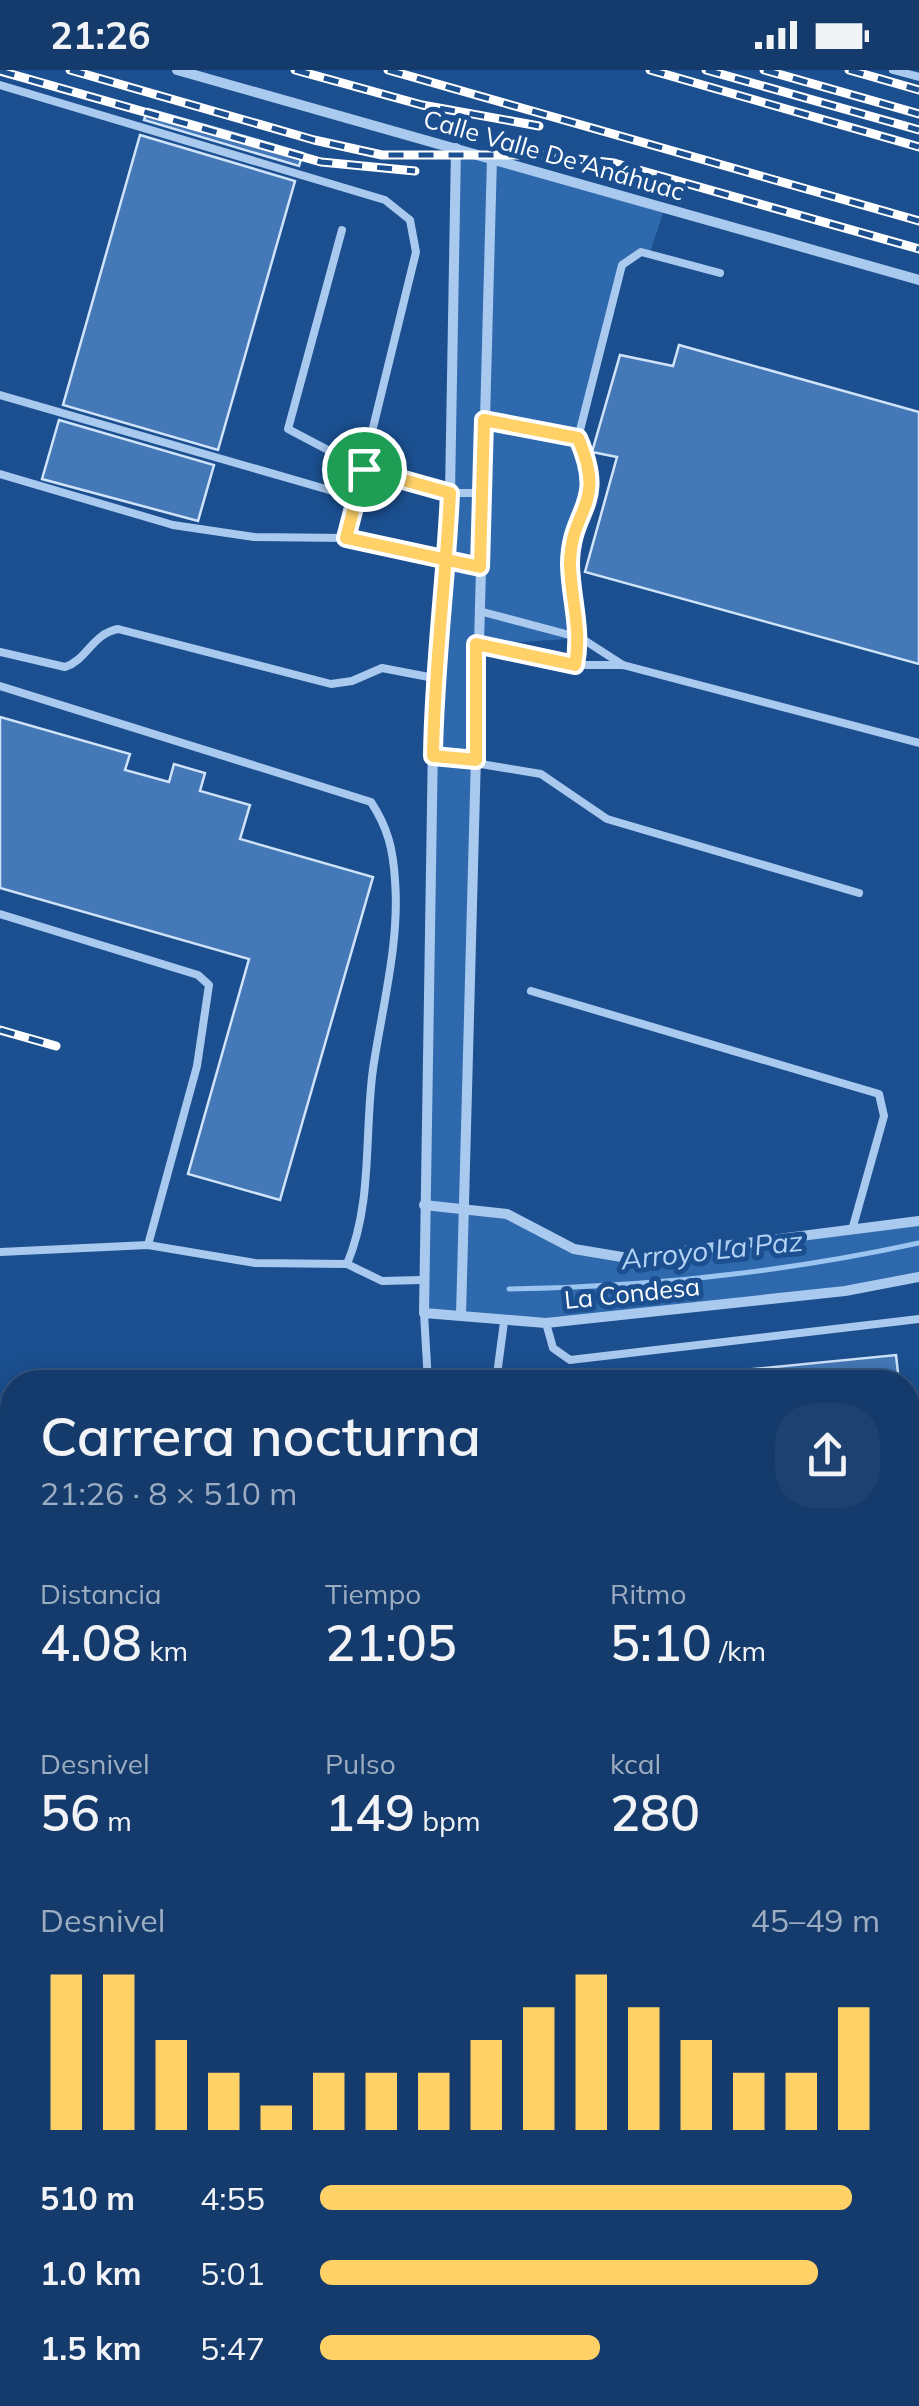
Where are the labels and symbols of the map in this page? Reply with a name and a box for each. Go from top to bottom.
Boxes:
street label: Calle Valle De Anáhuac [420,102,688,207]
pin [322,427,407,512]
water label: Arroyo La Paz [618,1223,805,1277]
street label: La Condesa [563,1270,701,1315]

